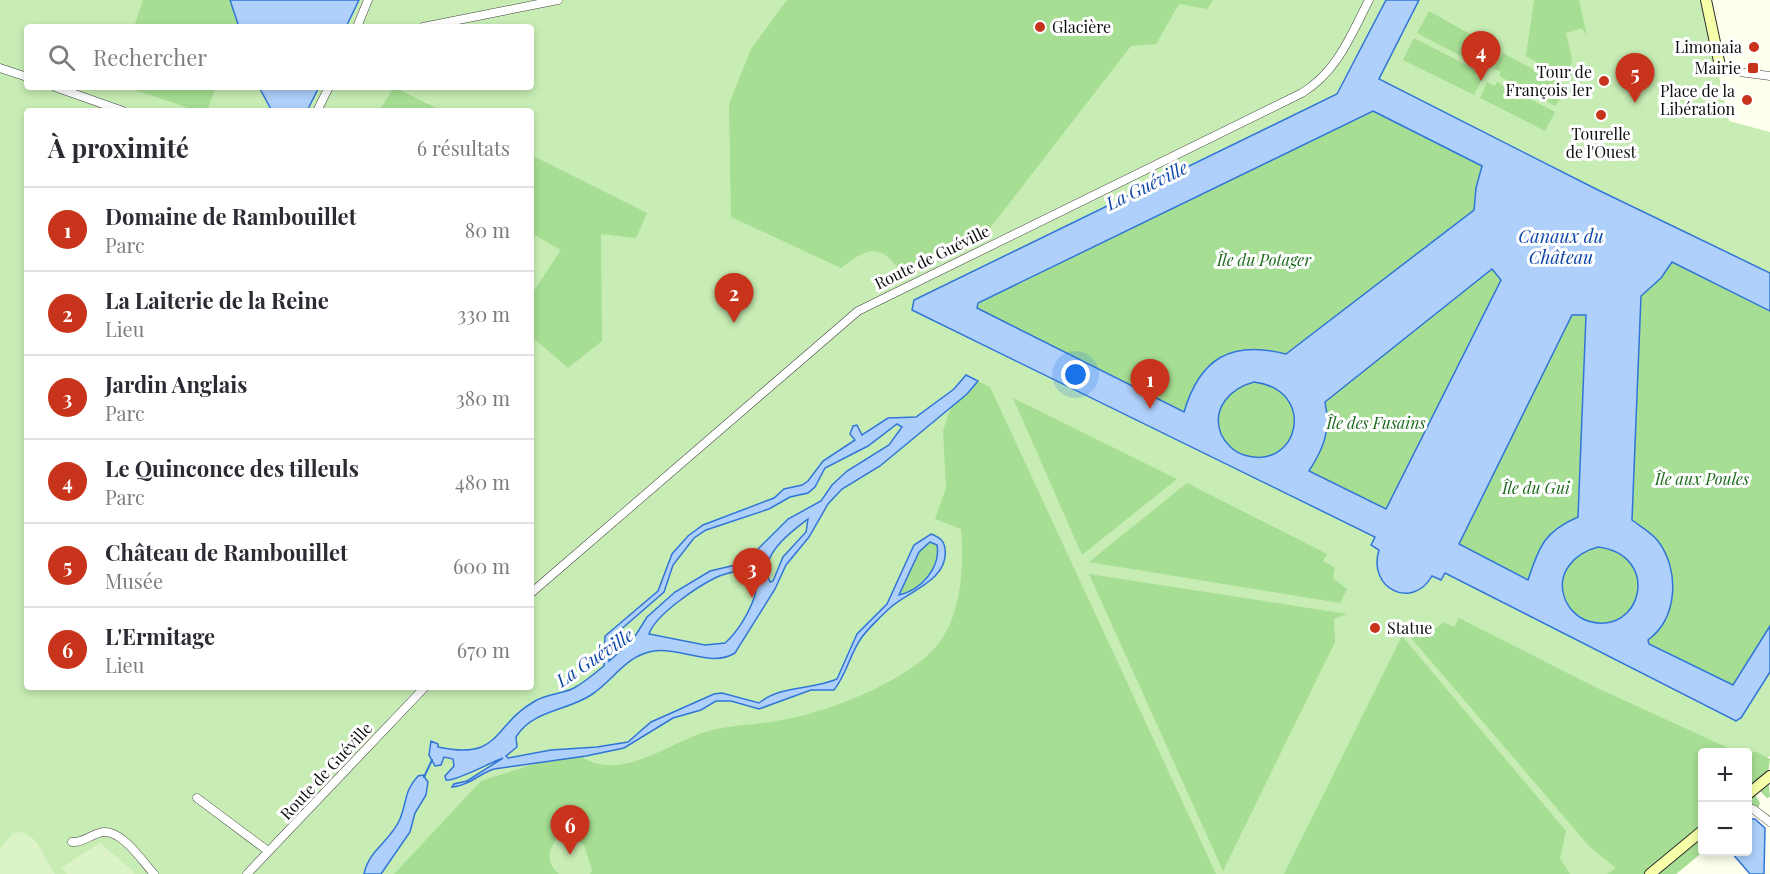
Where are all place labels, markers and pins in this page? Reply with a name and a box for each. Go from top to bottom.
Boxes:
place label: Glacière [1052,16,1111,37]
marker: Glacière [1033,20,1047,34]
pin: 4 [1462,32,1500,81]
place label: Limonaia [1675,36,1742,57]
marker: Limonaia [1747,40,1761,54]
pin: 5 [1616,54,1654,103]
place label: Mairie [1695,57,1741,78]
place label: Tour de François Ier [1506,61,1592,100]
marker: Mairie [1746,61,1760,75]
marker: Tour de François Ier [1597,74,1611,88]
place label: Place de la Libération [1660,80,1735,119]
marker: Place de la Libération [1740,93,1754,107]
marker: Tourelle de l'Ouest [1594,108,1608,122]
place label: Tourelle de l'Ouest [1566,123,1637,162]
pin: 2 [714,274,754,323]
pin: 1 [1130,360,1170,409]
pin: 3 [732,548,771,598]
place label: Statue [1387,617,1432,638]
marker: Statue [1368,621,1382,635]
pin: 6 [550,806,590,855]

